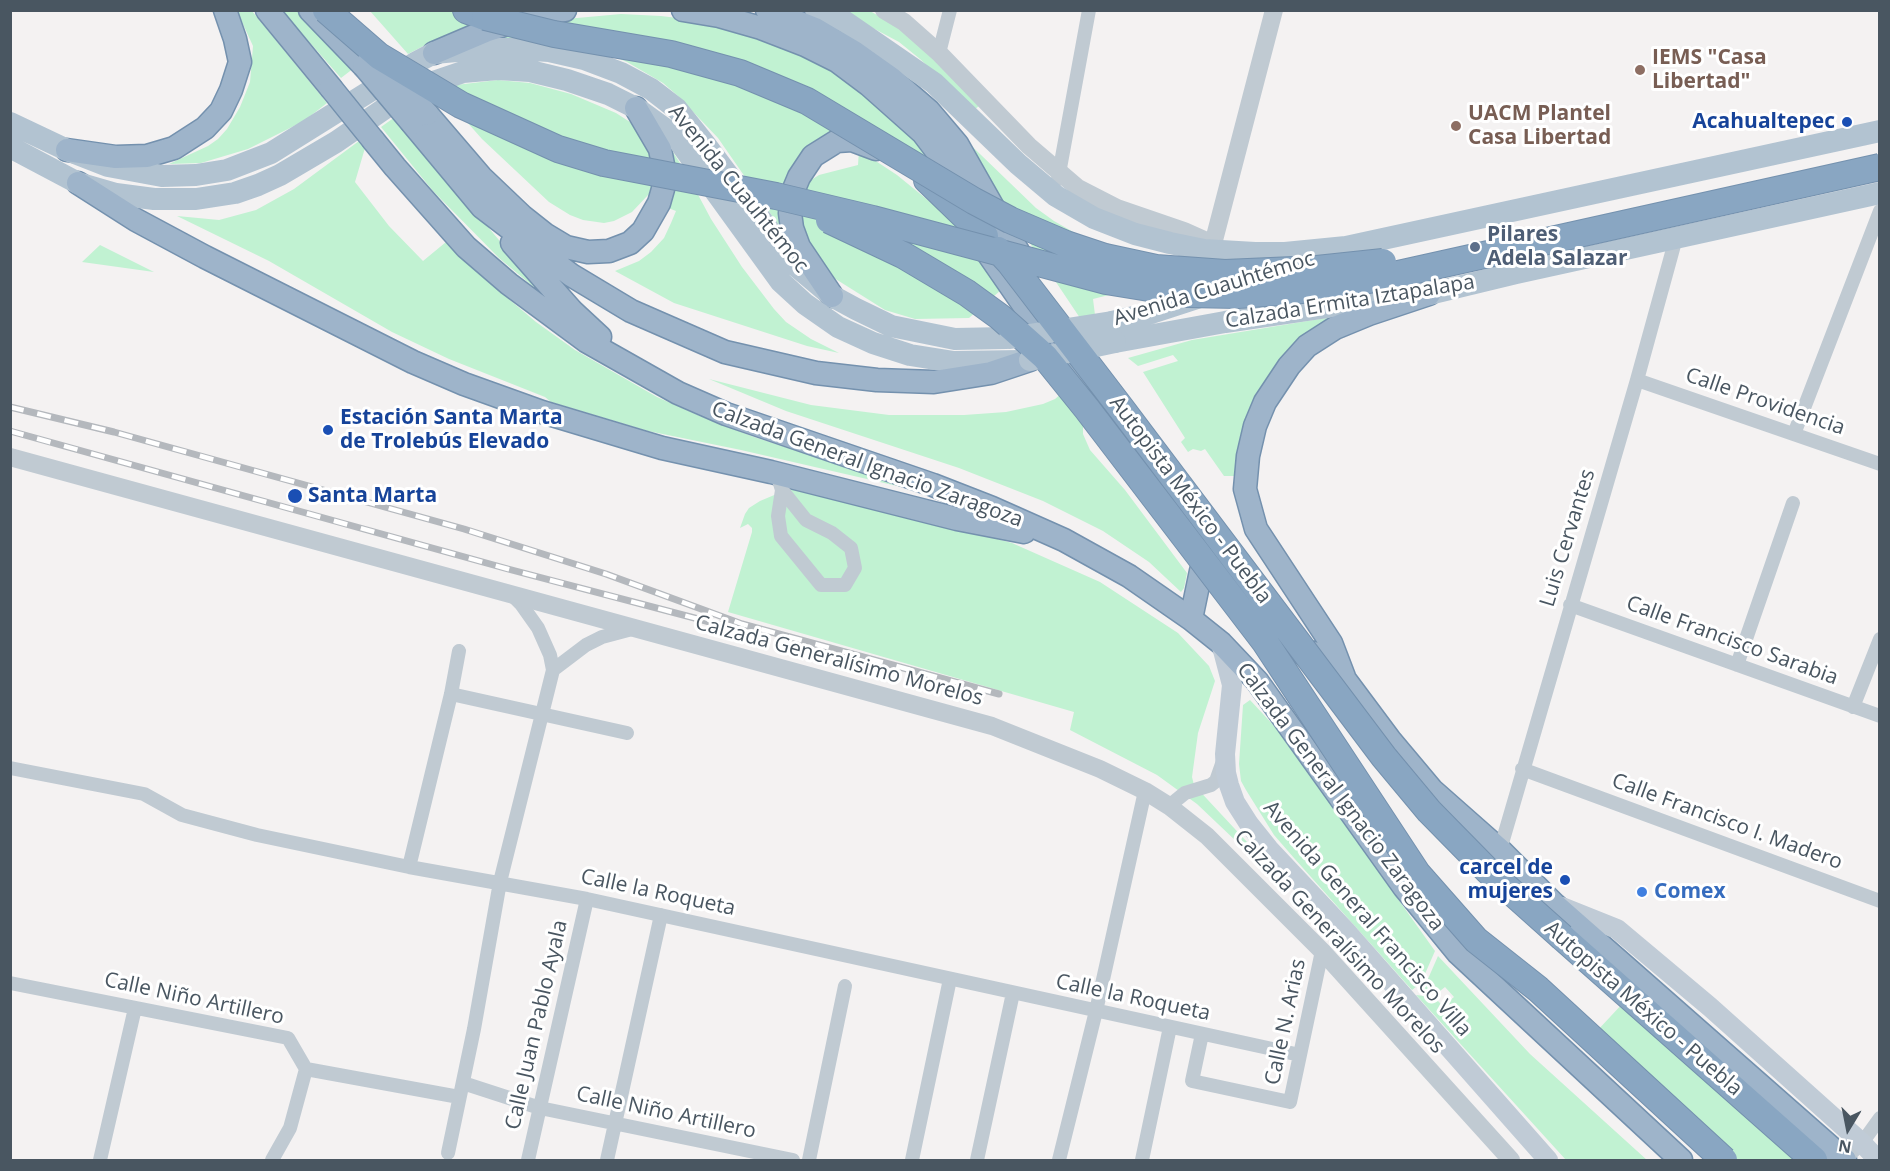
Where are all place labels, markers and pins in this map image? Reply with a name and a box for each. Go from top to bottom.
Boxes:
place label: IEMS "Casa Libertad" [1652,45,1767,95]
marker: IEMS "Casa Libertad" [1633,63,1647,77]
place label: UACM Plantel Casa Libertad [1468,101,1611,151]
place label: Acahualtepec [1692,109,1835,135]
marker: Acahualtepec [1840,115,1854,129]
marker: UACM Plantel Casa Libertad [1449,119,1463,133]
place label: Pilares Adela Salazar [1487,222,1628,272]
marker: Pilares Adela Salazar [1468,240,1482,254]
place label: Estación Santa Marta de Trolebús Elevado [340,405,563,455]
marker: Estación Santa Marta de Trolebús Elevado [321,423,335,437]
place label: Santa Marta [308,483,437,509]
marker: Santa Marta [286,487,304,505]
place label: carcel de mujeres [1459,855,1553,905]
marker: carcel de mujeres [1558,873,1572,887]
place label: Comex [1654,879,1726,905]
marker: Comex [1635,885,1649,899]

